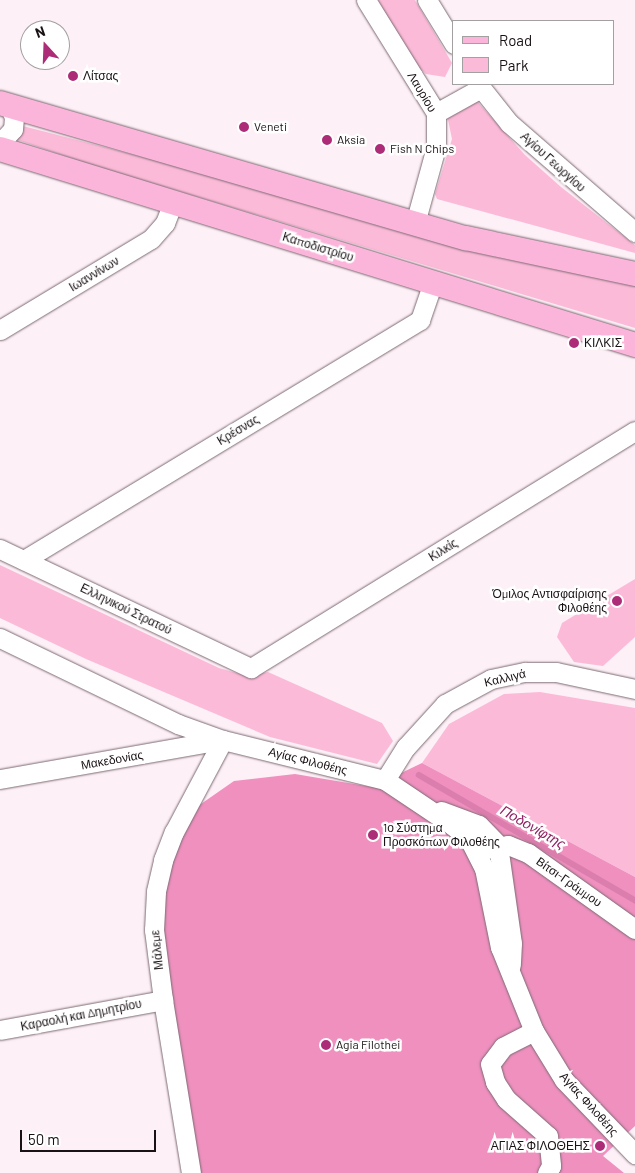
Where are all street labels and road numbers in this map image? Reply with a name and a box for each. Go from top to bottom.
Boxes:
street label: Λαυρίου [404,69,440,115]
street label: Αγίου Γεωργίου [518,129,588,195]
street label: Καποδιστρίου [281,229,355,265]
street label: Ιωαννίνων [66,253,122,295]
street label: Κρέσνας [214,412,262,448]
street label: Κιλκίς [426,536,460,564]
street label: Ελληνικού Στρατού [78,581,174,637]
street label: Καλλιγά [483,666,527,690]
street label: Αγίας Φιλοθέης [267,744,349,778]
street label: Μακεδονίας [80,747,144,773]
street label: Βίτσι-Γράμμου [533,854,605,910]
street label: Μάλεμε [148,929,166,971]
street label: Καραολή και Δημητρίου [19,996,143,1034]
street label: Αγίας Φιλοθέης [557,1069,621,1139]

